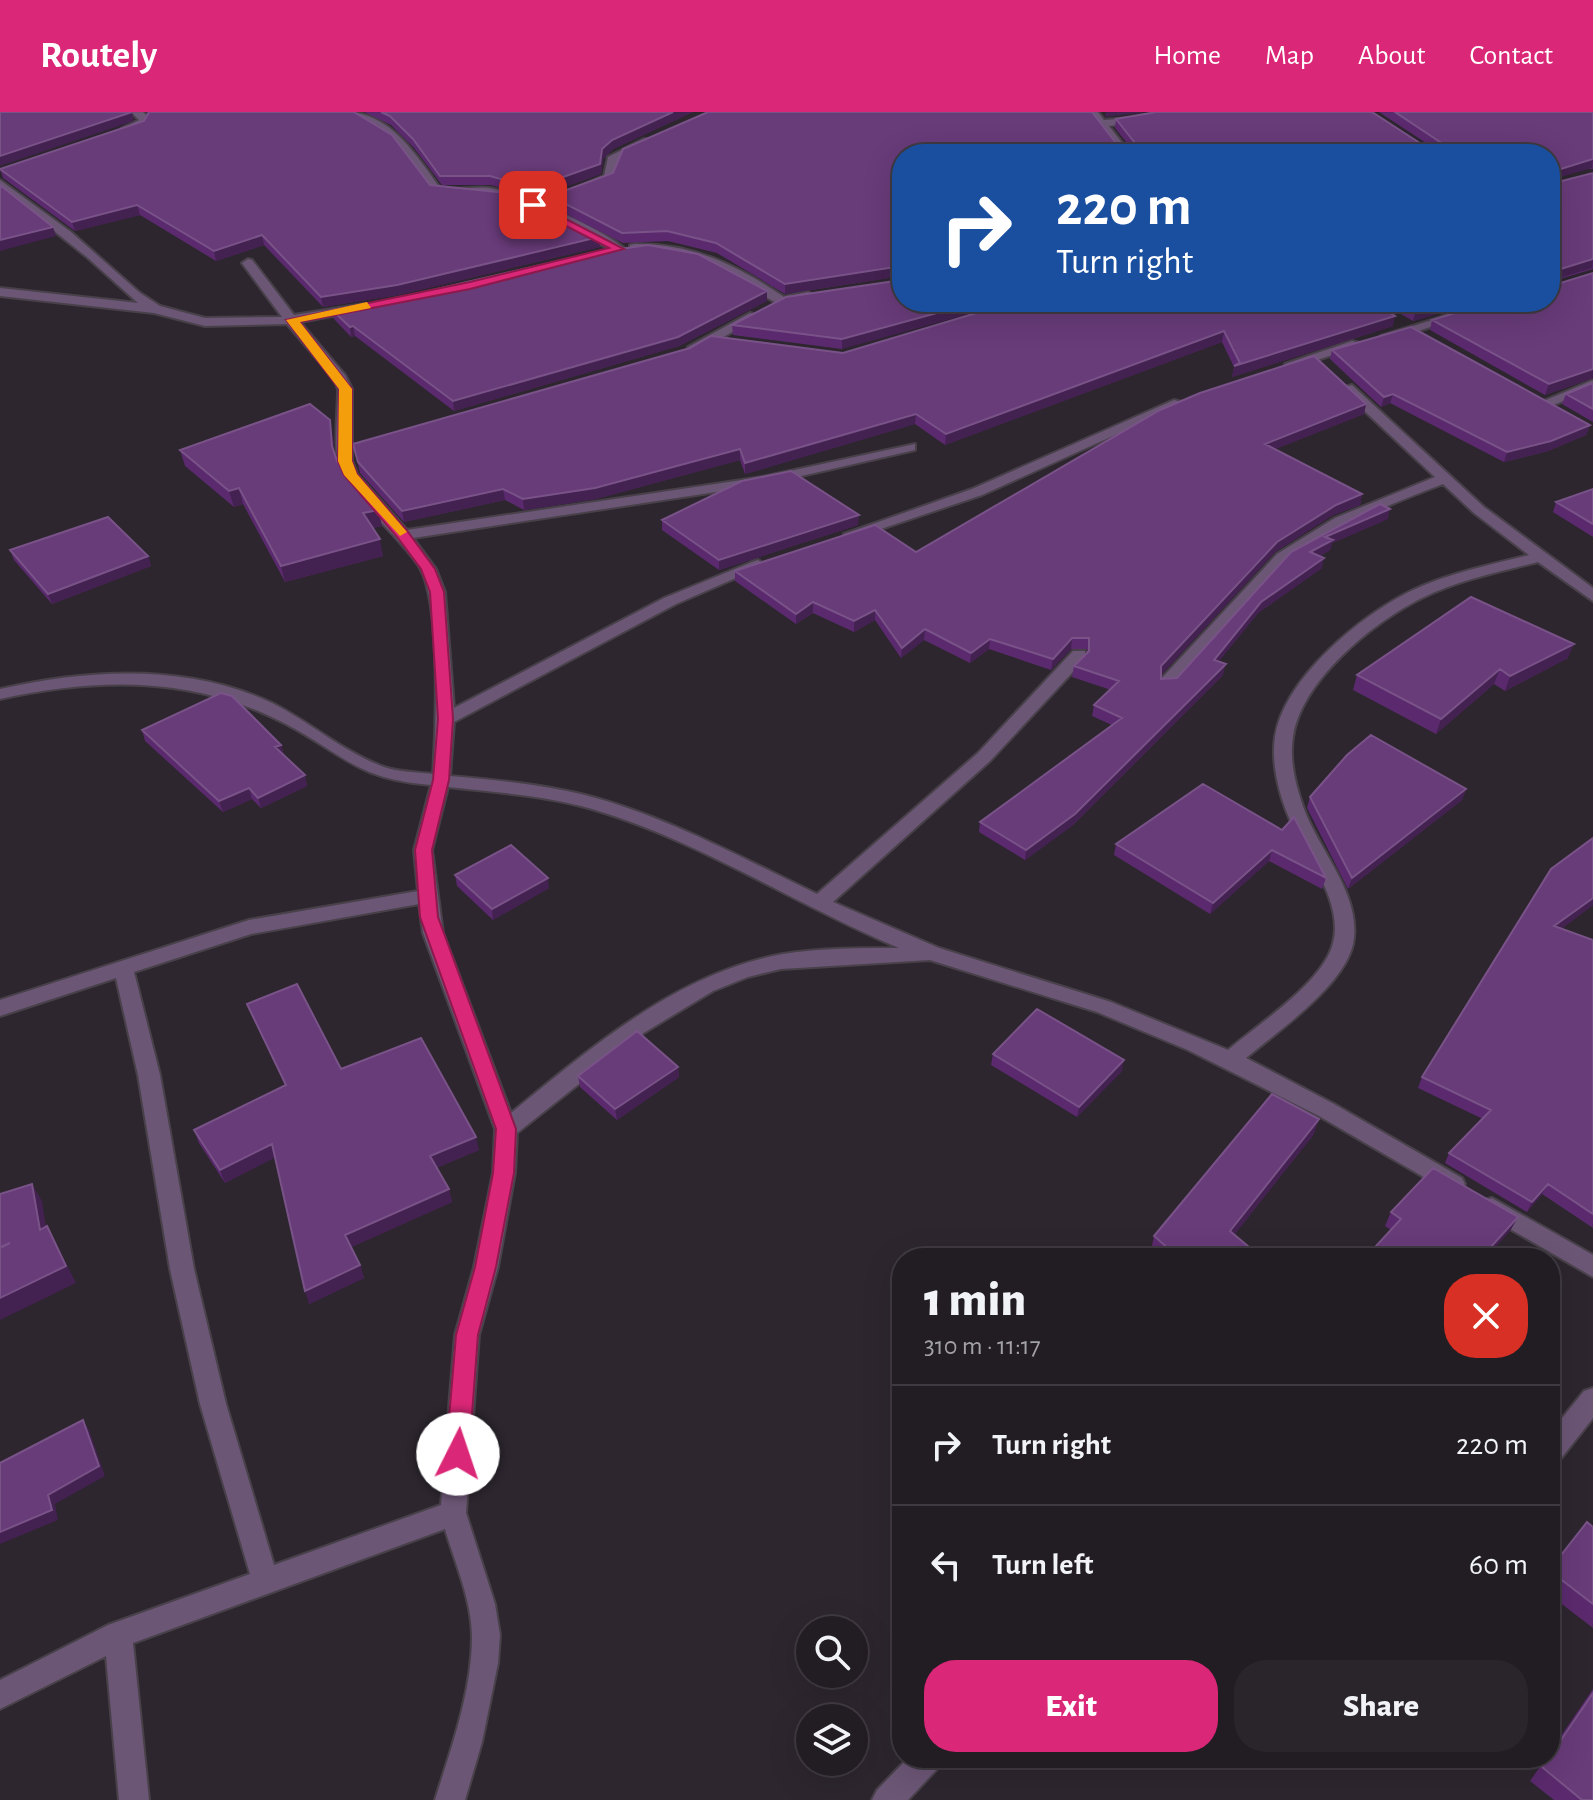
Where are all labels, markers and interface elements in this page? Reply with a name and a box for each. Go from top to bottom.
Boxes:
text: Routely [40,37,157,75]
text: Home [1154,42,1221,70]
text: Map [1265,42,1314,70]
text: About [1358,42,1426,70]
text: Contact [1470,42,1553,70]
pin [499,171,567,239]
icon: right [924,176,1028,280]
text: 220 m [1056,179,1192,235]
icon: arrive [511,183,555,227]
text: Turn right [1056,244,1193,280]
button: close [1444,1274,1528,1358]
text: 1 min [924,1277,1026,1325]
text: 310 m · 11:17 [924,1333,1041,1359]
position arrow [416,1412,500,1496]
icon: right [924,1423,968,1467]
text: Turn right [992,1430,1111,1460]
text: 220 m [1456,1430,1528,1460]
icon: left [924,1543,968,1587]
text: Turn left [992,1550,1093,1580]
text: 60 m [1469,1550,1528,1580]
map controls [796,1616,868,1776]
button: search [796,1616,868,1688]
button: Exit [924,1660,1218,1752]
button: Share [1234,1660,1528,1752]
button: layers [796,1704,868,1776]

